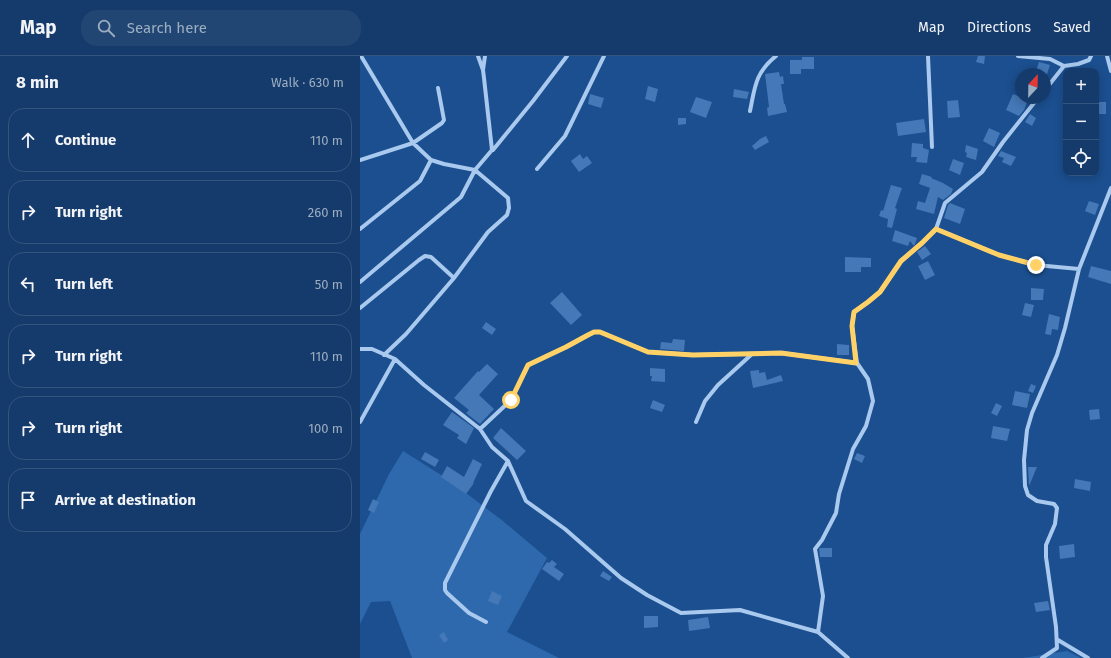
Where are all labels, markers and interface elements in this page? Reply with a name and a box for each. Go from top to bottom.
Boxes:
search box [81,10,361,46]
text: Map [20,16,57,39]
icon: search [95,17,117,39]
text: Search here [127,19,207,37]
text: Map [918,19,945,36]
text: Directions [967,19,1031,36]
text: Saved [1053,19,1091,36]
north arrow [1015,68,1051,104]
map controls [1063,68,1099,176]
button: + [1063,68,1099,104]
text: 8 min [16,72,59,93]
text: Walk · 630 m [271,75,344,90]
button: − [1063,104,1099,140]
icon: ahead [17,129,39,151]
text: Continue [55,131,116,149]
text: 110 m [310,133,343,148]
button: locate [1063,140,1099,176]
icon: right [17,201,39,223]
text: Turn right [55,203,122,221]
text: 260 m [308,205,343,220]
route end [1027,256,1045,274]
icon: left [17,273,39,295]
text: Turn left [55,275,113,293]
text: 50 m [315,277,343,292]
icon: right [17,345,39,367]
text: Turn right [55,347,122,365]
text: 110 m [310,349,343,364]
route start [502,391,520,409]
icon: right [17,417,39,439]
text: Turn right [55,419,122,437]
text: 100 m [308,421,343,436]
icon: arrive [17,489,39,511]
text: Arrive at destination [55,491,196,509]

